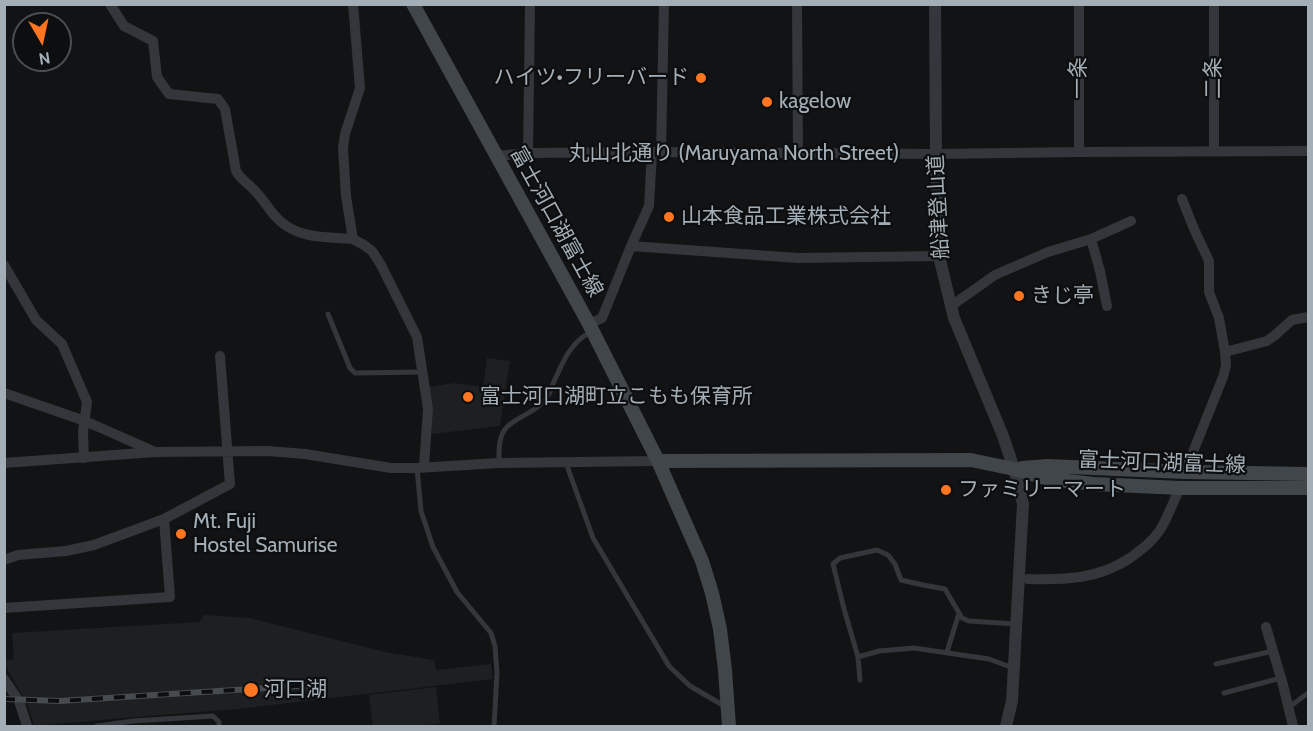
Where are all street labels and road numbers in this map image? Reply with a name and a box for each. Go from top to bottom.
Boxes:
street label: 一条 [1066,57,1092,99]
street label: 二条 [1201,57,1227,99]
street label: 丸山北通り (Maruyama North Street) [569,141,899,167]
street label: 富士河口湖富士線 [504,142,608,302]
street label: 船津登山道 [924,154,954,260]
street label: 富士河口湖富士線 [1078,447,1246,479]

